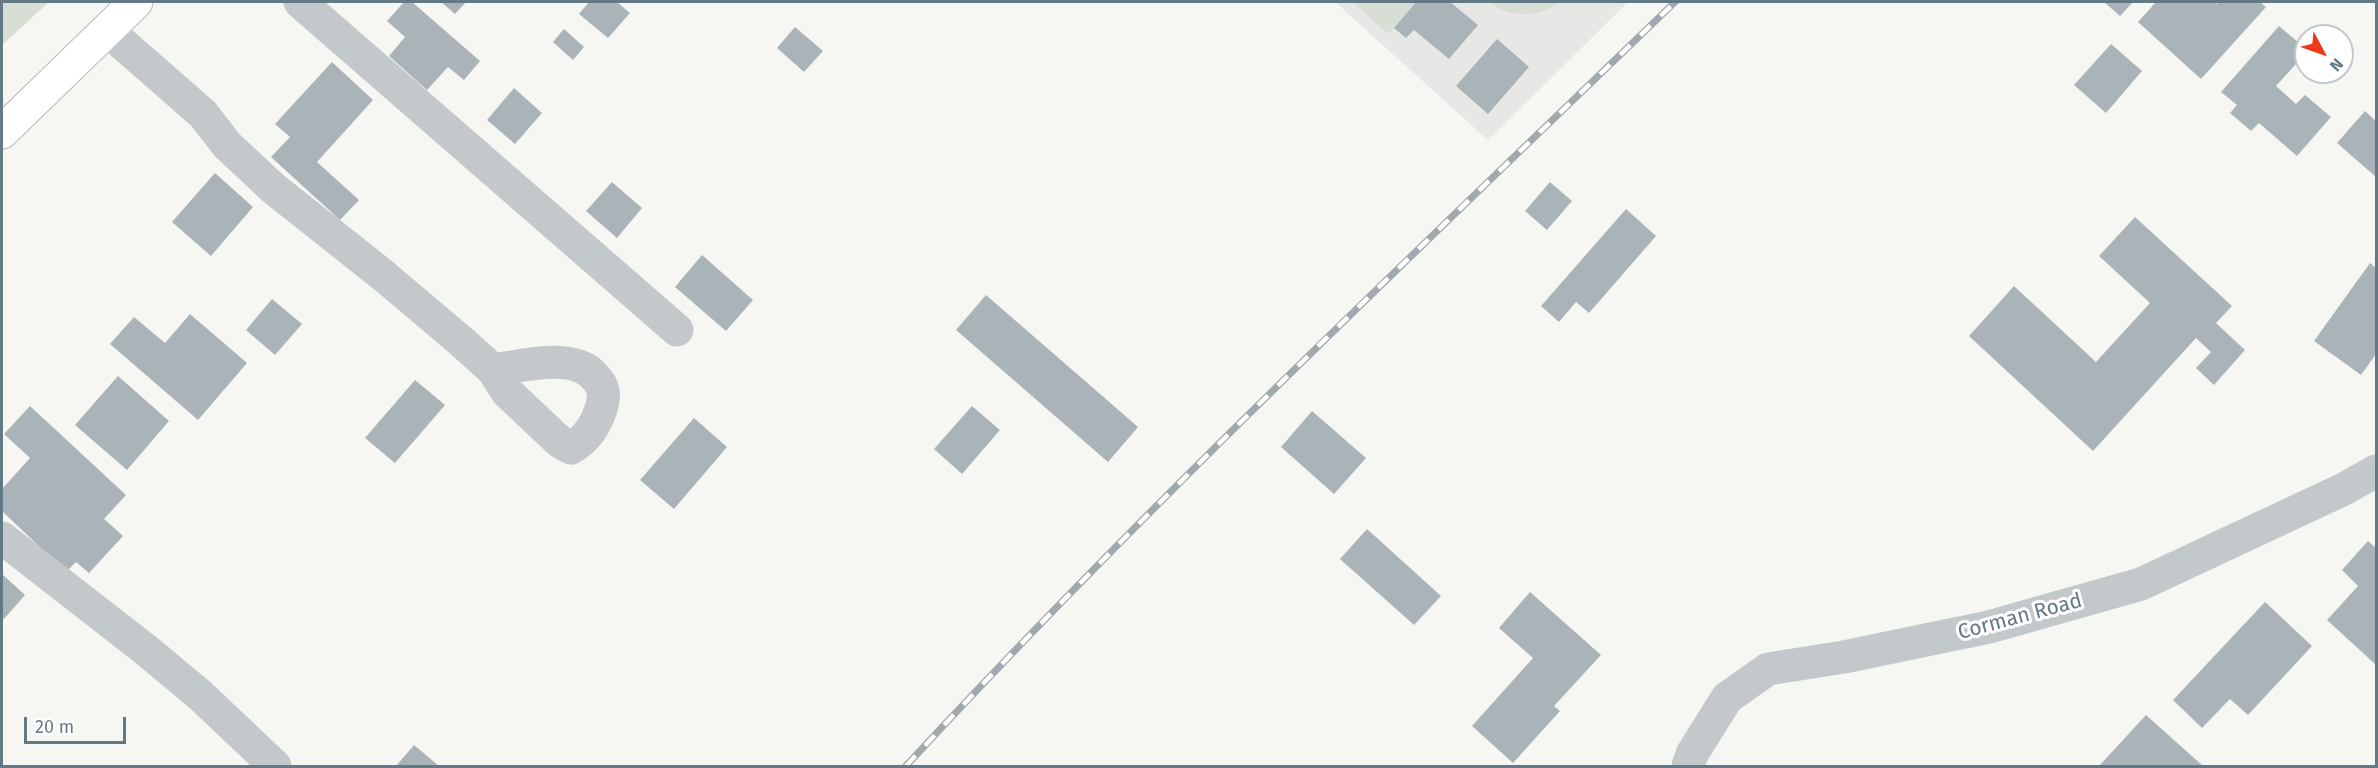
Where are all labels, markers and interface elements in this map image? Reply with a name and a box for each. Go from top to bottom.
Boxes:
north arrow [2294,24,2354,84]
text: N [2326,55,2347,75]
street label: Corman Road [1955,588,2085,646]
scale bar [27,705,129,743]
text: 20 m [35,716,74,738]

